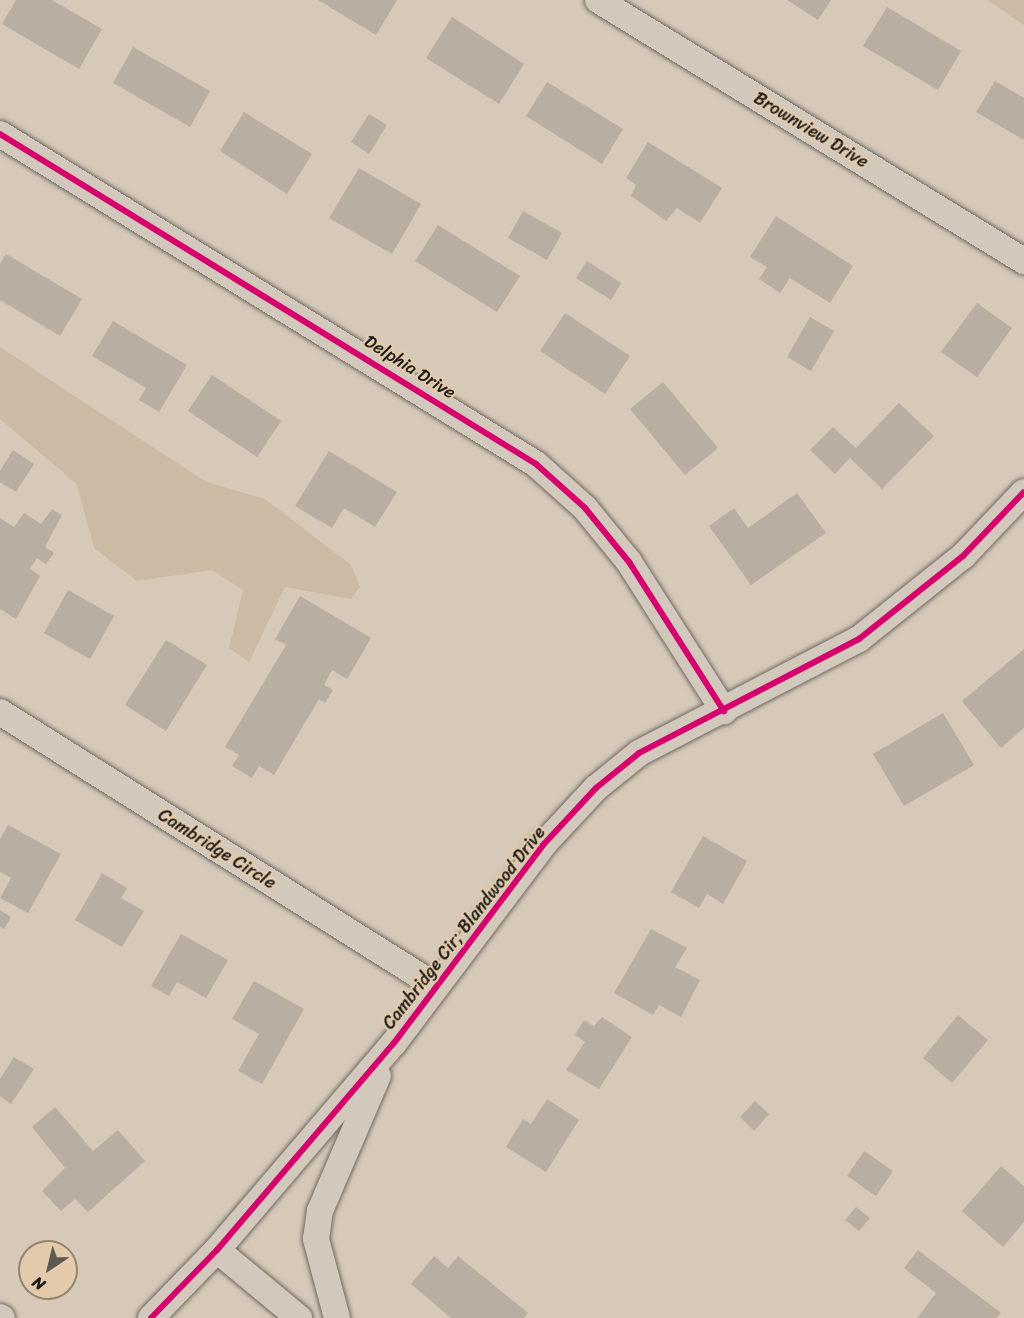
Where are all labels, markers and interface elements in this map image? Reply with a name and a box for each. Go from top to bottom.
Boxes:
street label: Brownview Drive [750,87,872,173]
street label: Delphia Drive [360,330,460,404]
street label: Cambridge Circle [154,804,280,894]
street label: Cambridge Cir; Blandwood Drive [378,822,550,1034]
north arrow [18,1240,78,1300]
text: N [26,1268,51,1299]

